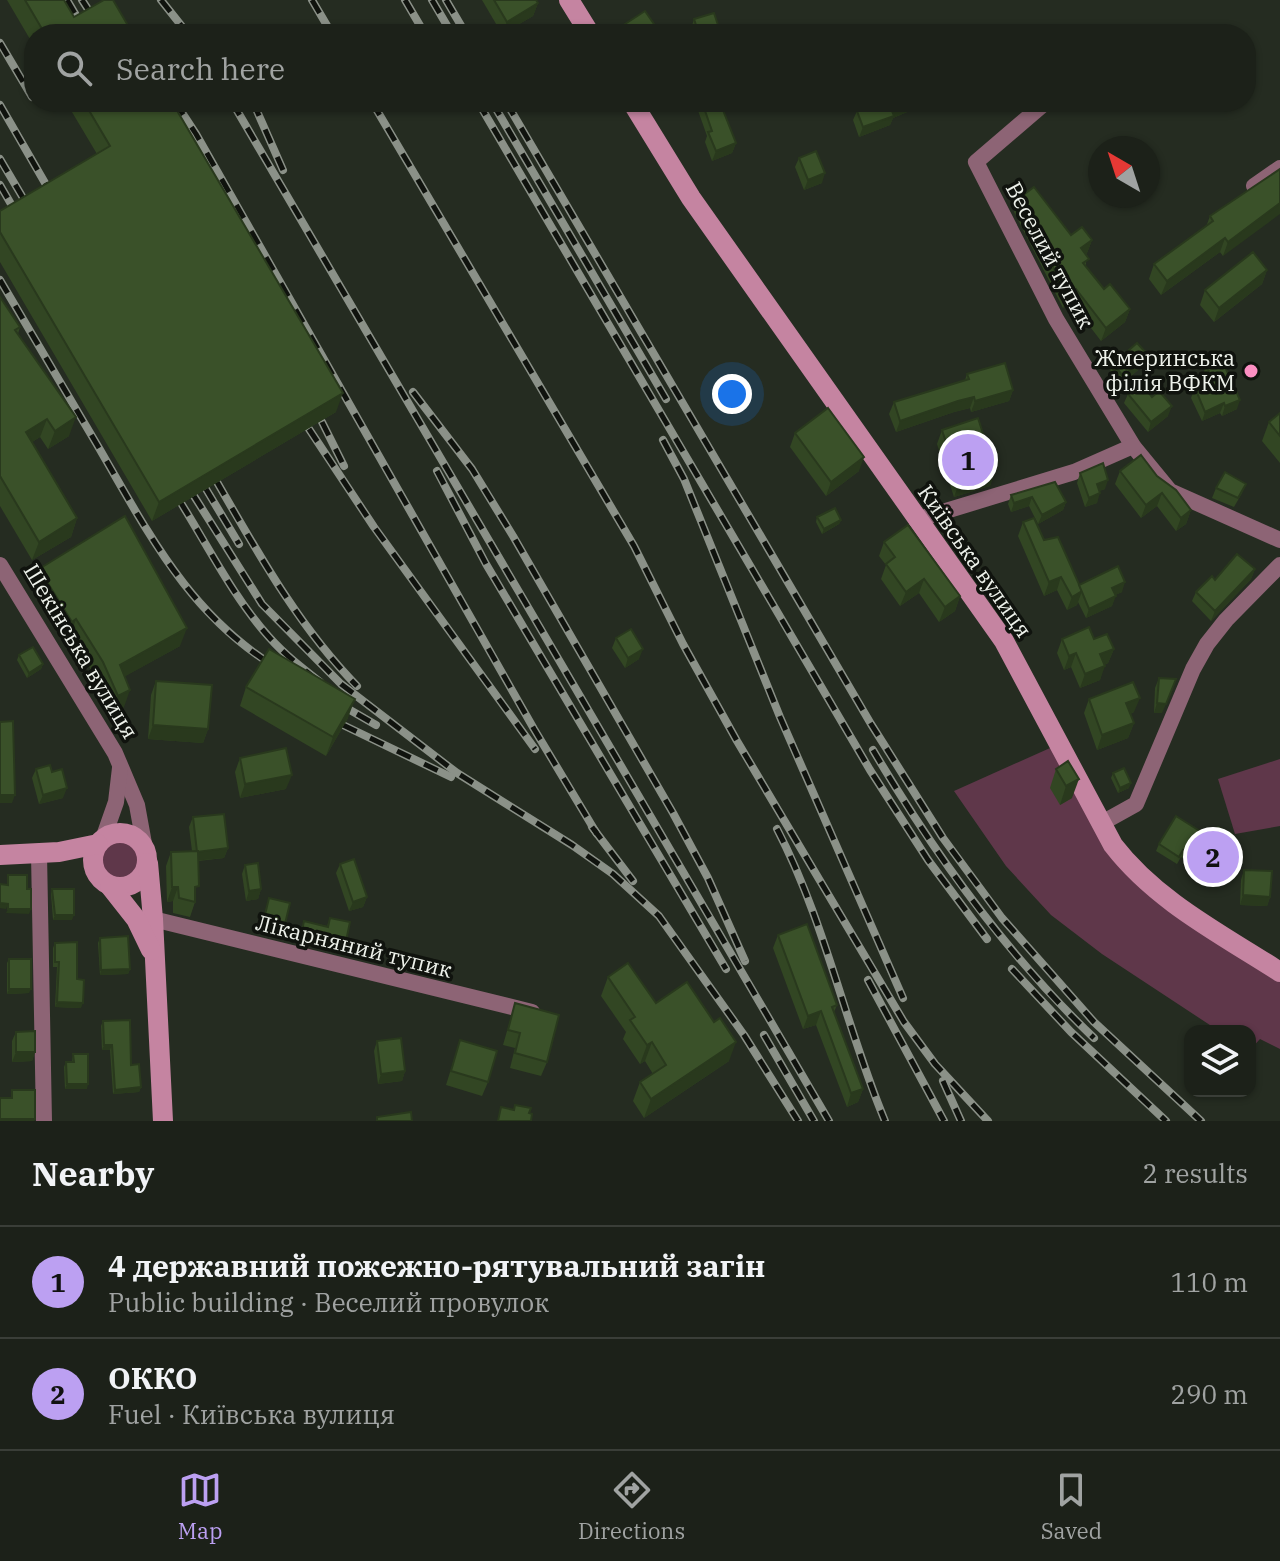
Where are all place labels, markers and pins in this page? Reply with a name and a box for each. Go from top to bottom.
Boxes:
place label: Жмеринська філія ВФКМ [1095,343,1235,397]
marker: Жмеринська філія ВФКМ [1242,362,1260,380]
pin: 1 [942,430,994,490]
pin: 2 [1187,827,1239,887]

